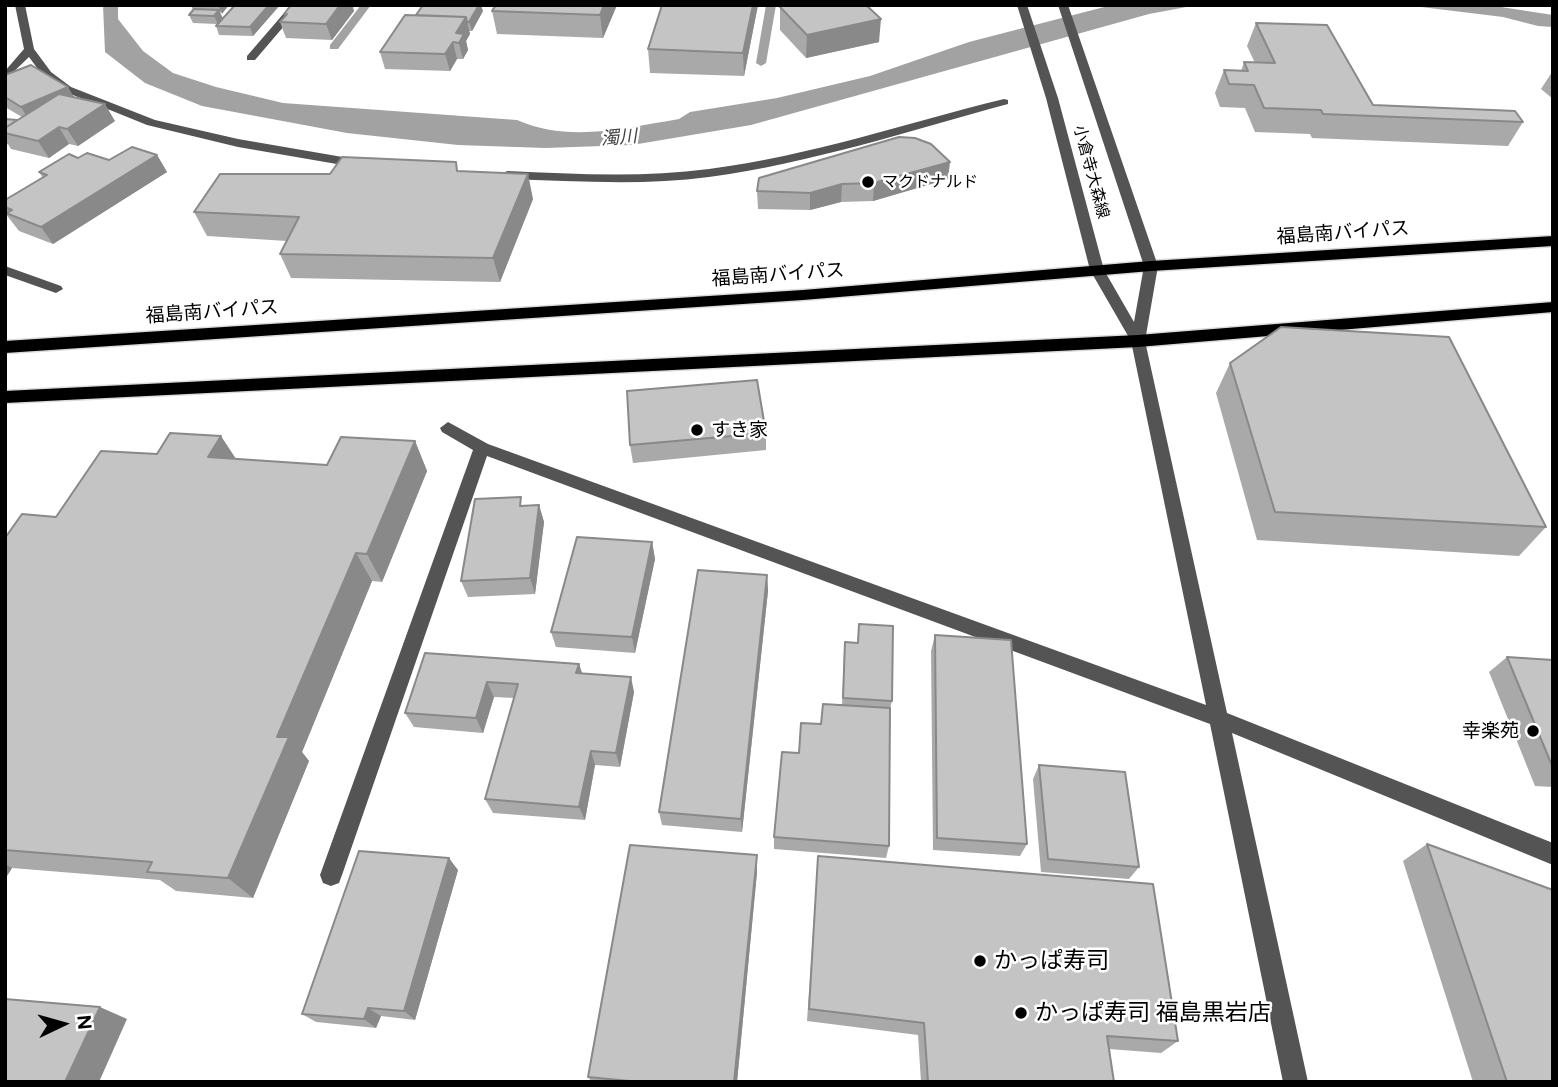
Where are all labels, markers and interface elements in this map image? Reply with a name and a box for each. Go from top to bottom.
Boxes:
street label: 小倉寺大森線 [1069,123,1113,221]
water label: 濁川 [600,126,638,150]
place label: マクドナルド [882,172,978,192]
marker: マクドナルド [860,174,876,190]
street label: 福島南バイパス [1276,217,1410,249]
street label: 福島南バイパス [711,259,845,291]
street label: 福島南バイパス [145,296,279,328]
place label: すき家 [711,419,768,441]
marker: すき家 [689,422,705,438]
place label: 幸楽苑 [1462,720,1519,742]
marker: 幸楽苑 [1525,723,1541,739]
place label: かっぱ寿司 [994,947,1109,975]
marker: かっぱ寿司 [972,953,988,969]
north arrow [28,989,98,1059]
place label: かっぱ寿司 福島黒岩店 [1035,999,1271,1027]
marker: かっぱ寿司 福島黒岩店 [1013,1005,1029,1021]
text: N [72,1014,97,1030]

